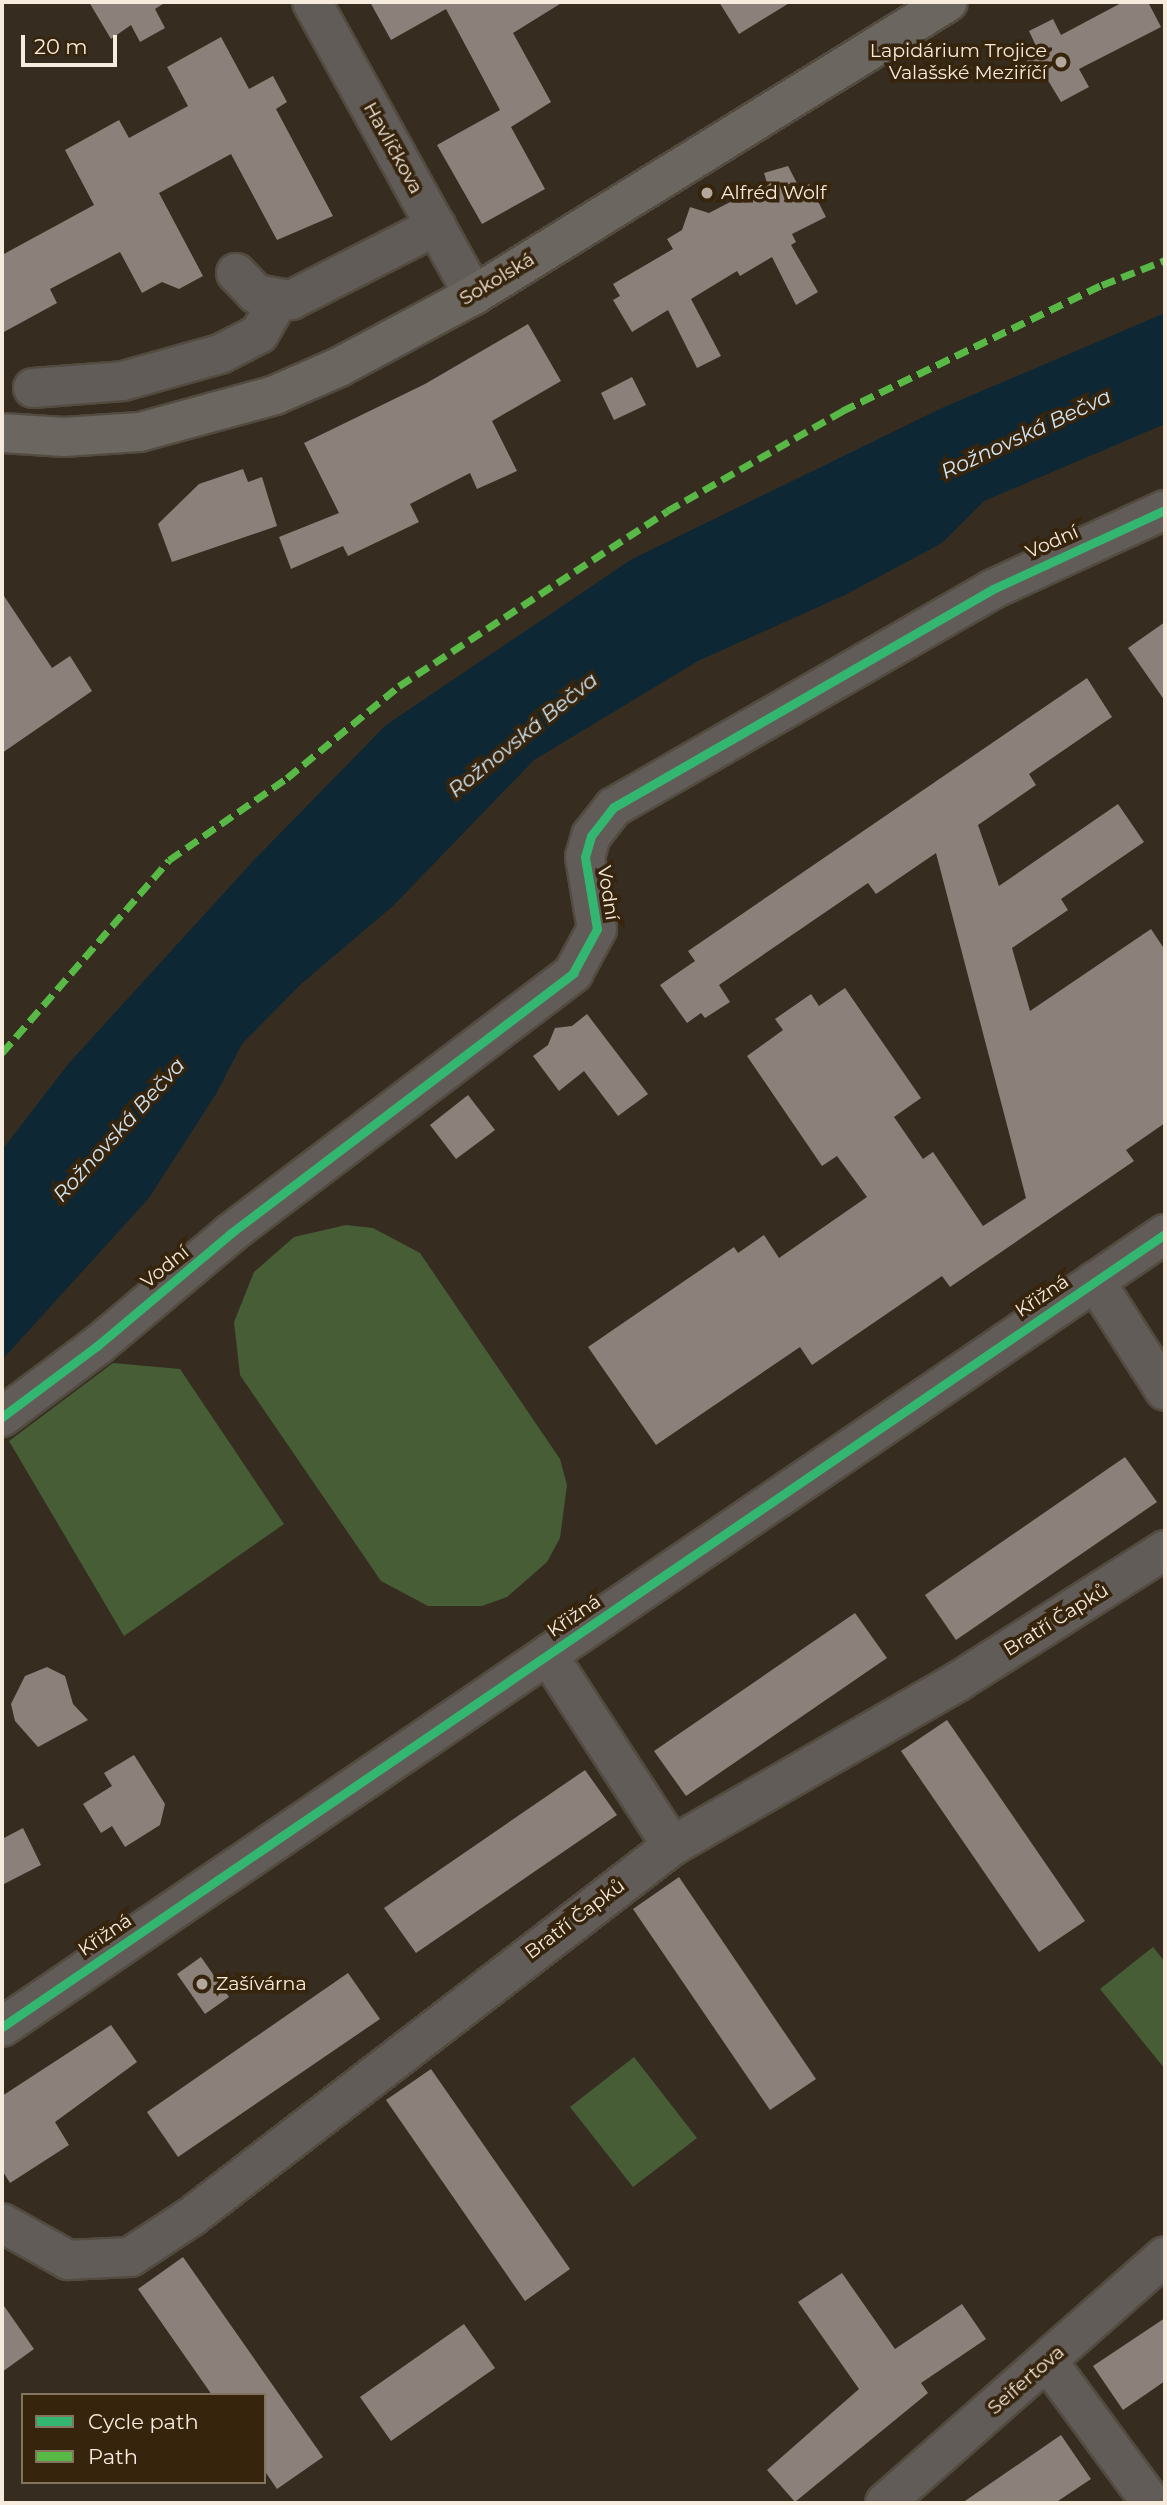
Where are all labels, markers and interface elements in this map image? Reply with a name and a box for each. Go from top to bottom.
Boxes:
scale bar [24,21,121,65]
text: 20 m [34,34,88,59]
place label: Lapidárium Trojice Valašské Meziříčí [870,40,1047,84]
marker: Lapidárium Trojice Valašské Meziříčí [1053,54,1069,70]
street label: Havlíčkova [358,98,428,198]
place label: Alfréd Wolf [721,182,826,204]
marker: Alfréd Wolf [699,185,715,201]
street label: Sokolská [455,248,539,310]
water label: Rožnovská Bečva [937,384,1115,484]
street label: Vodní [1022,520,1082,564]
water label: Rožnovská Bečva [443,667,603,803]
street label: Vodní [592,864,624,922]
water label: Rožnovská Bečva [48,1053,190,1207]
street label: Vodní [136,1241,194,1293]
street label: Křižná [1011,1270,1073,1322]
street label: Bratří Čapků [999,1579,1113,1661]
street label: Křižná [543,1590,605,1642]
street label: Bratří Čapků [521,1874,629,1964]
street label: Křižná [74,1909,136,1961]
place label: Zašívárna [216,1973,307,1995]
marker: Zašívárna [194,1976,210,1992]
street label: Seifertova [983,2341,1069,2419]
legend [21,2393,266,2484]
text: Cycle path [88,2409,199,2434]
text: Path [88,2444,138,2469]

